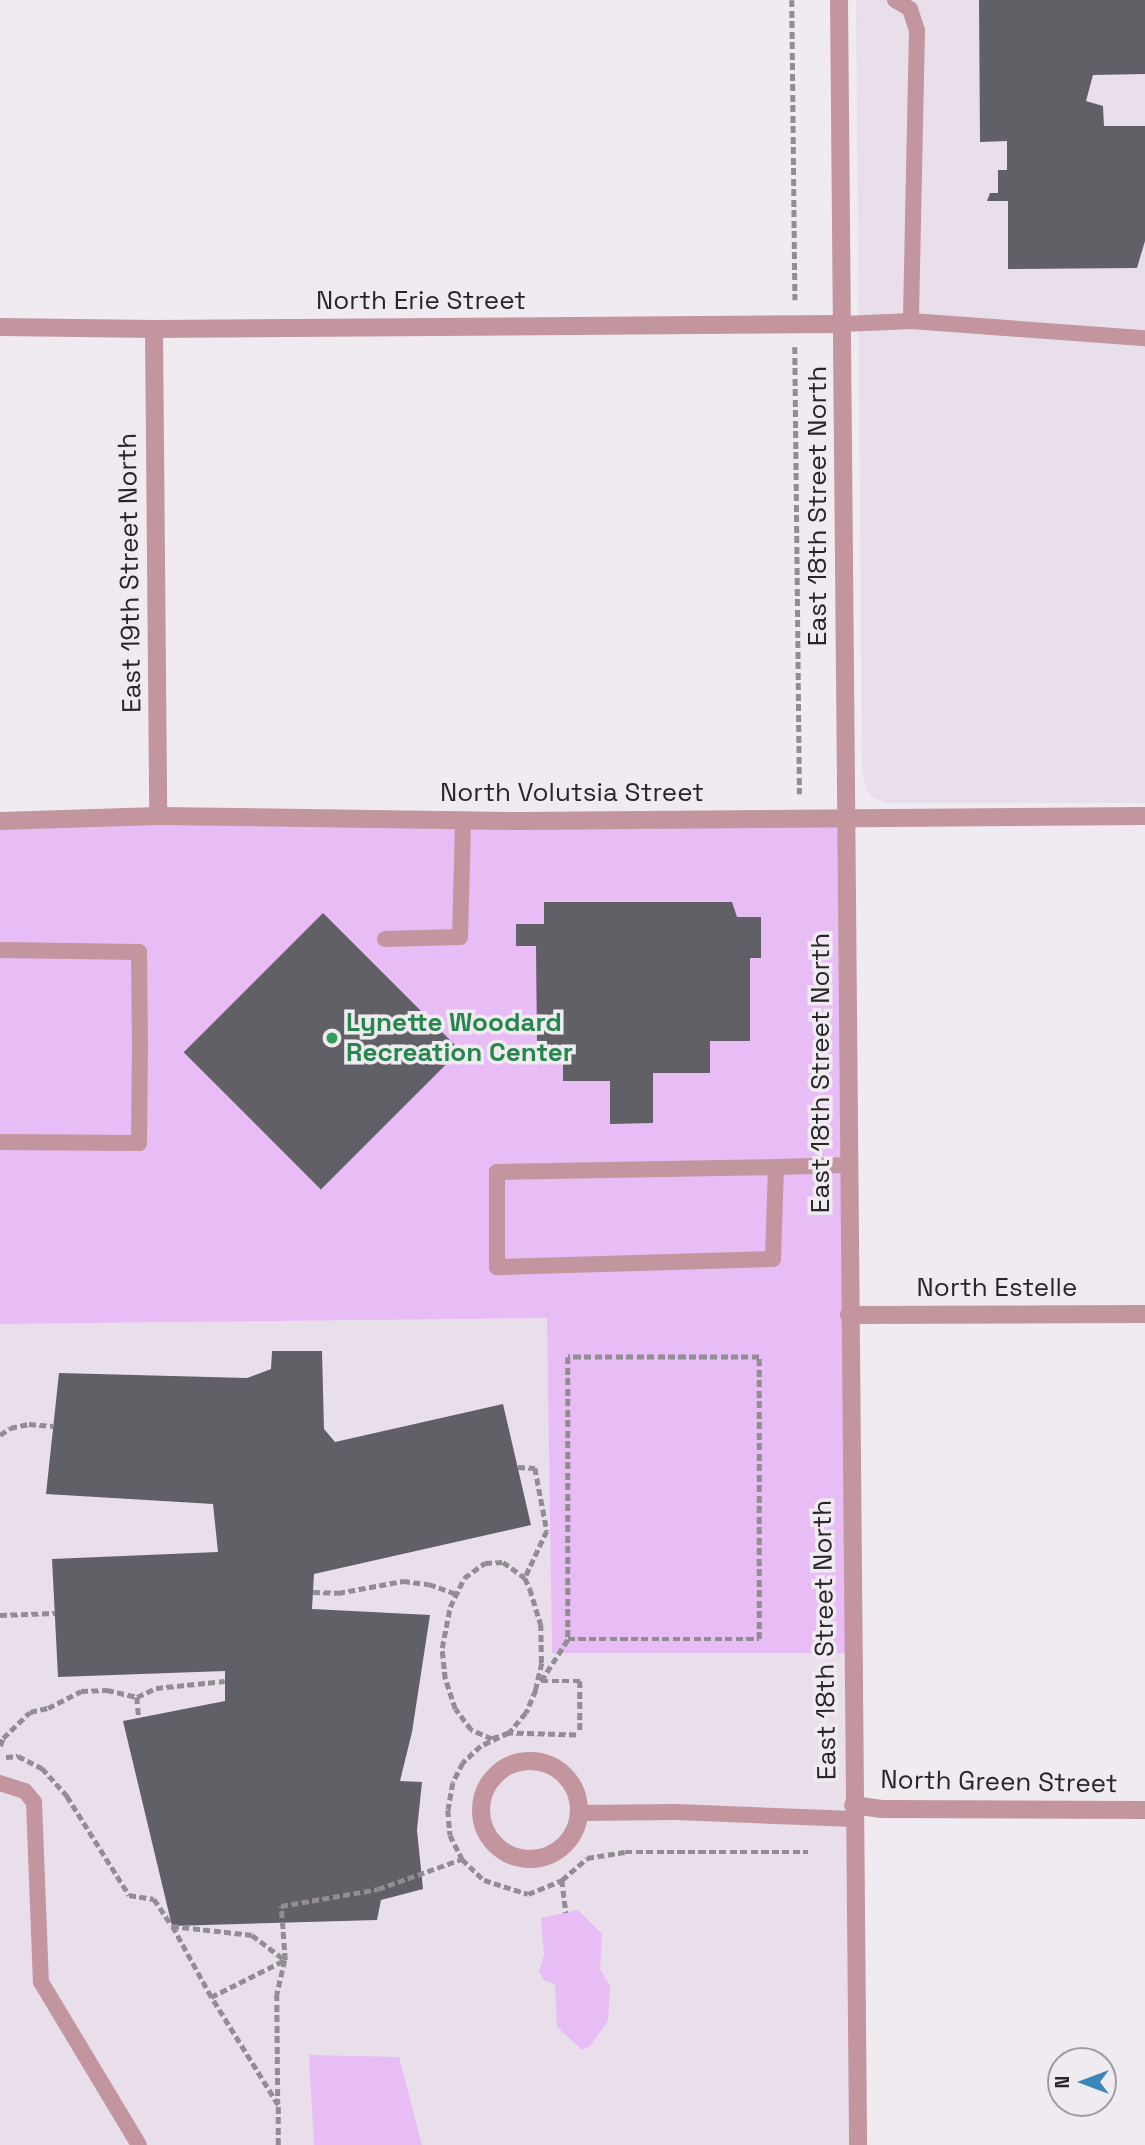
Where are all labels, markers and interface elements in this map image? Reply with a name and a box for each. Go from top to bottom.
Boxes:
street label: North Erie Street [316,285,526,317]
street label: East 18th Street North [802,366,834,646]
street label: East 19th Street North [112,433,148,713]
street label: North Volutsia Street [440,777,704,809]
street label: East 18th Street North [805,933,837,1213]
place label: Lynette Woodard Recreation Center [346,1007,573,1068]
marker: Lynette Woodard Recreation Center [324,1030,340,1046]
street label: North Estelle [917,1272,1077,1304]
street label: East 18th Street North [807,1500,843,1780]
street label: North Green Street [880,1764,1118,1800]
north arrow [1047,2047,1117,2117]
text: N [1050,2076,1075,2088]

